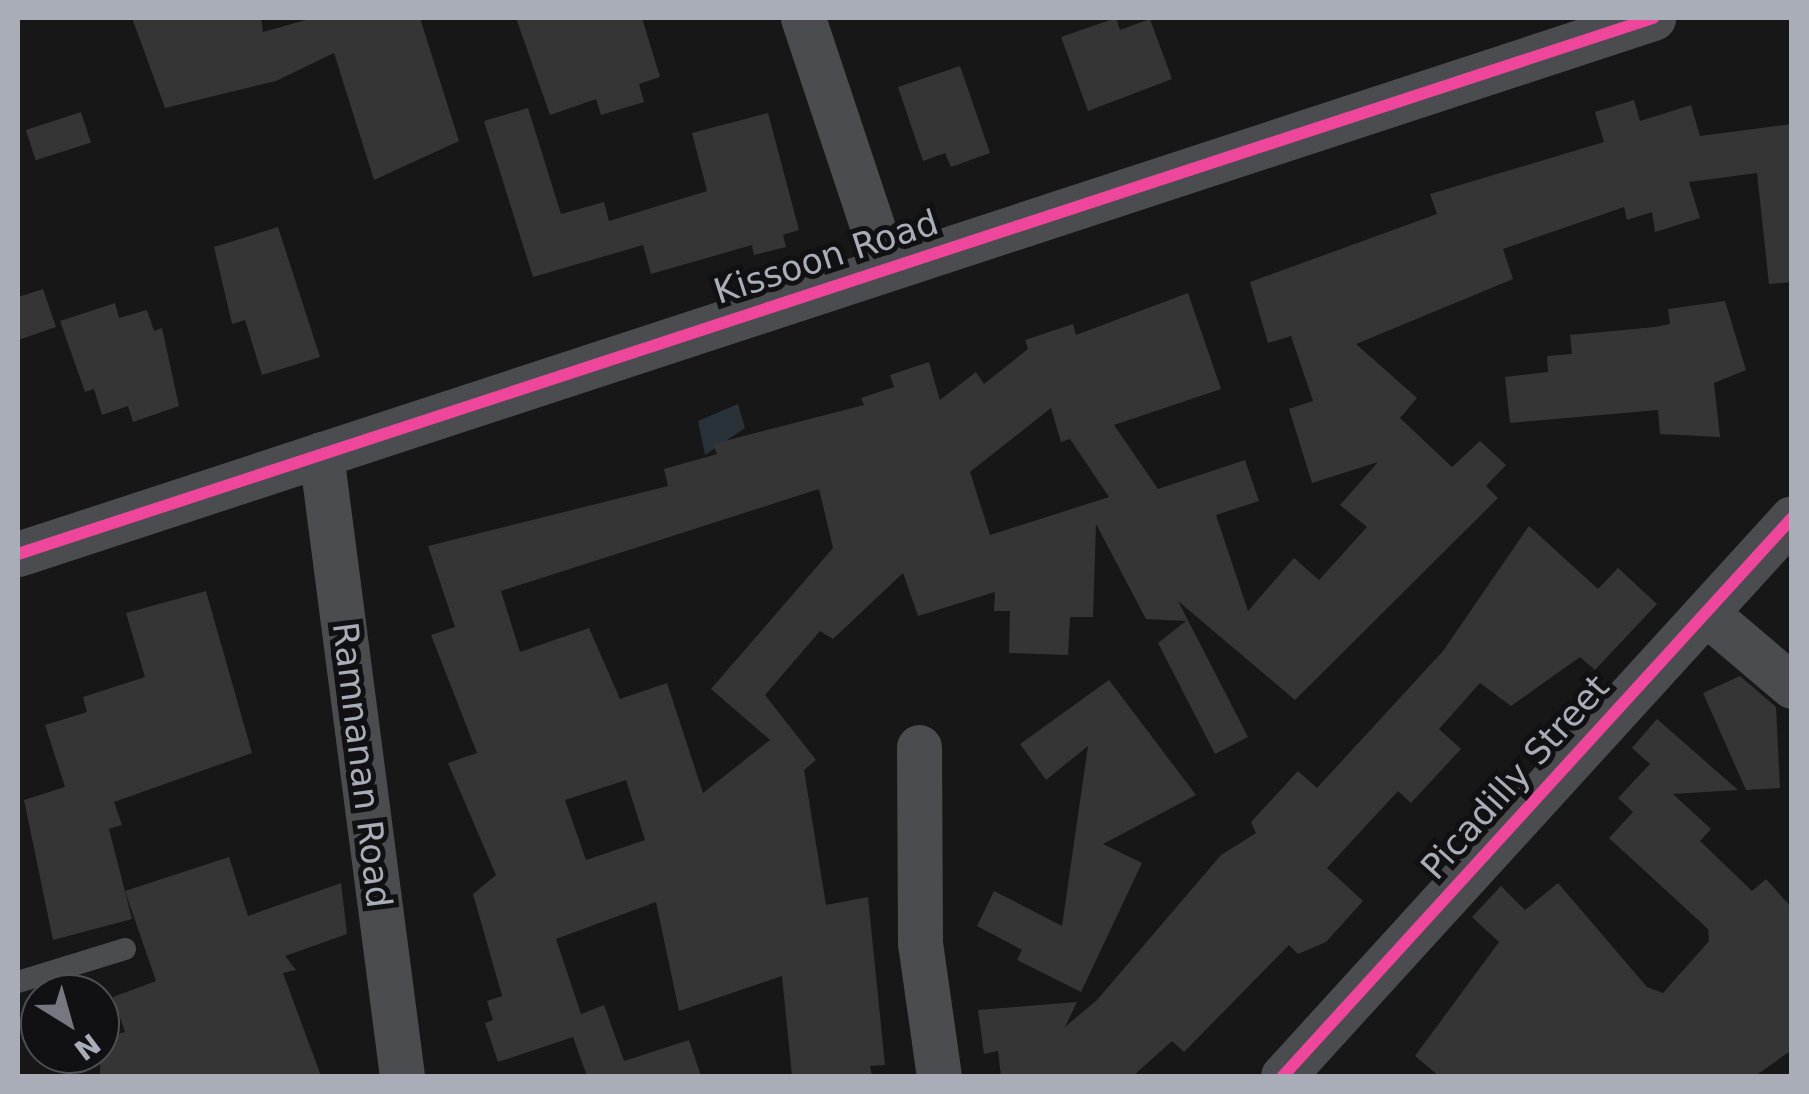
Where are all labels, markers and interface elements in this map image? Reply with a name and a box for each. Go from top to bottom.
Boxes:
street label: Kissoon Road [709,201,943,313]
street label: Ramnanan Road [324,620,400,910]
street label: Picadilly Street [1412,666,1618,888]
north arrow [20,974,120,1074]
text: N [68,1027,106,1067]

